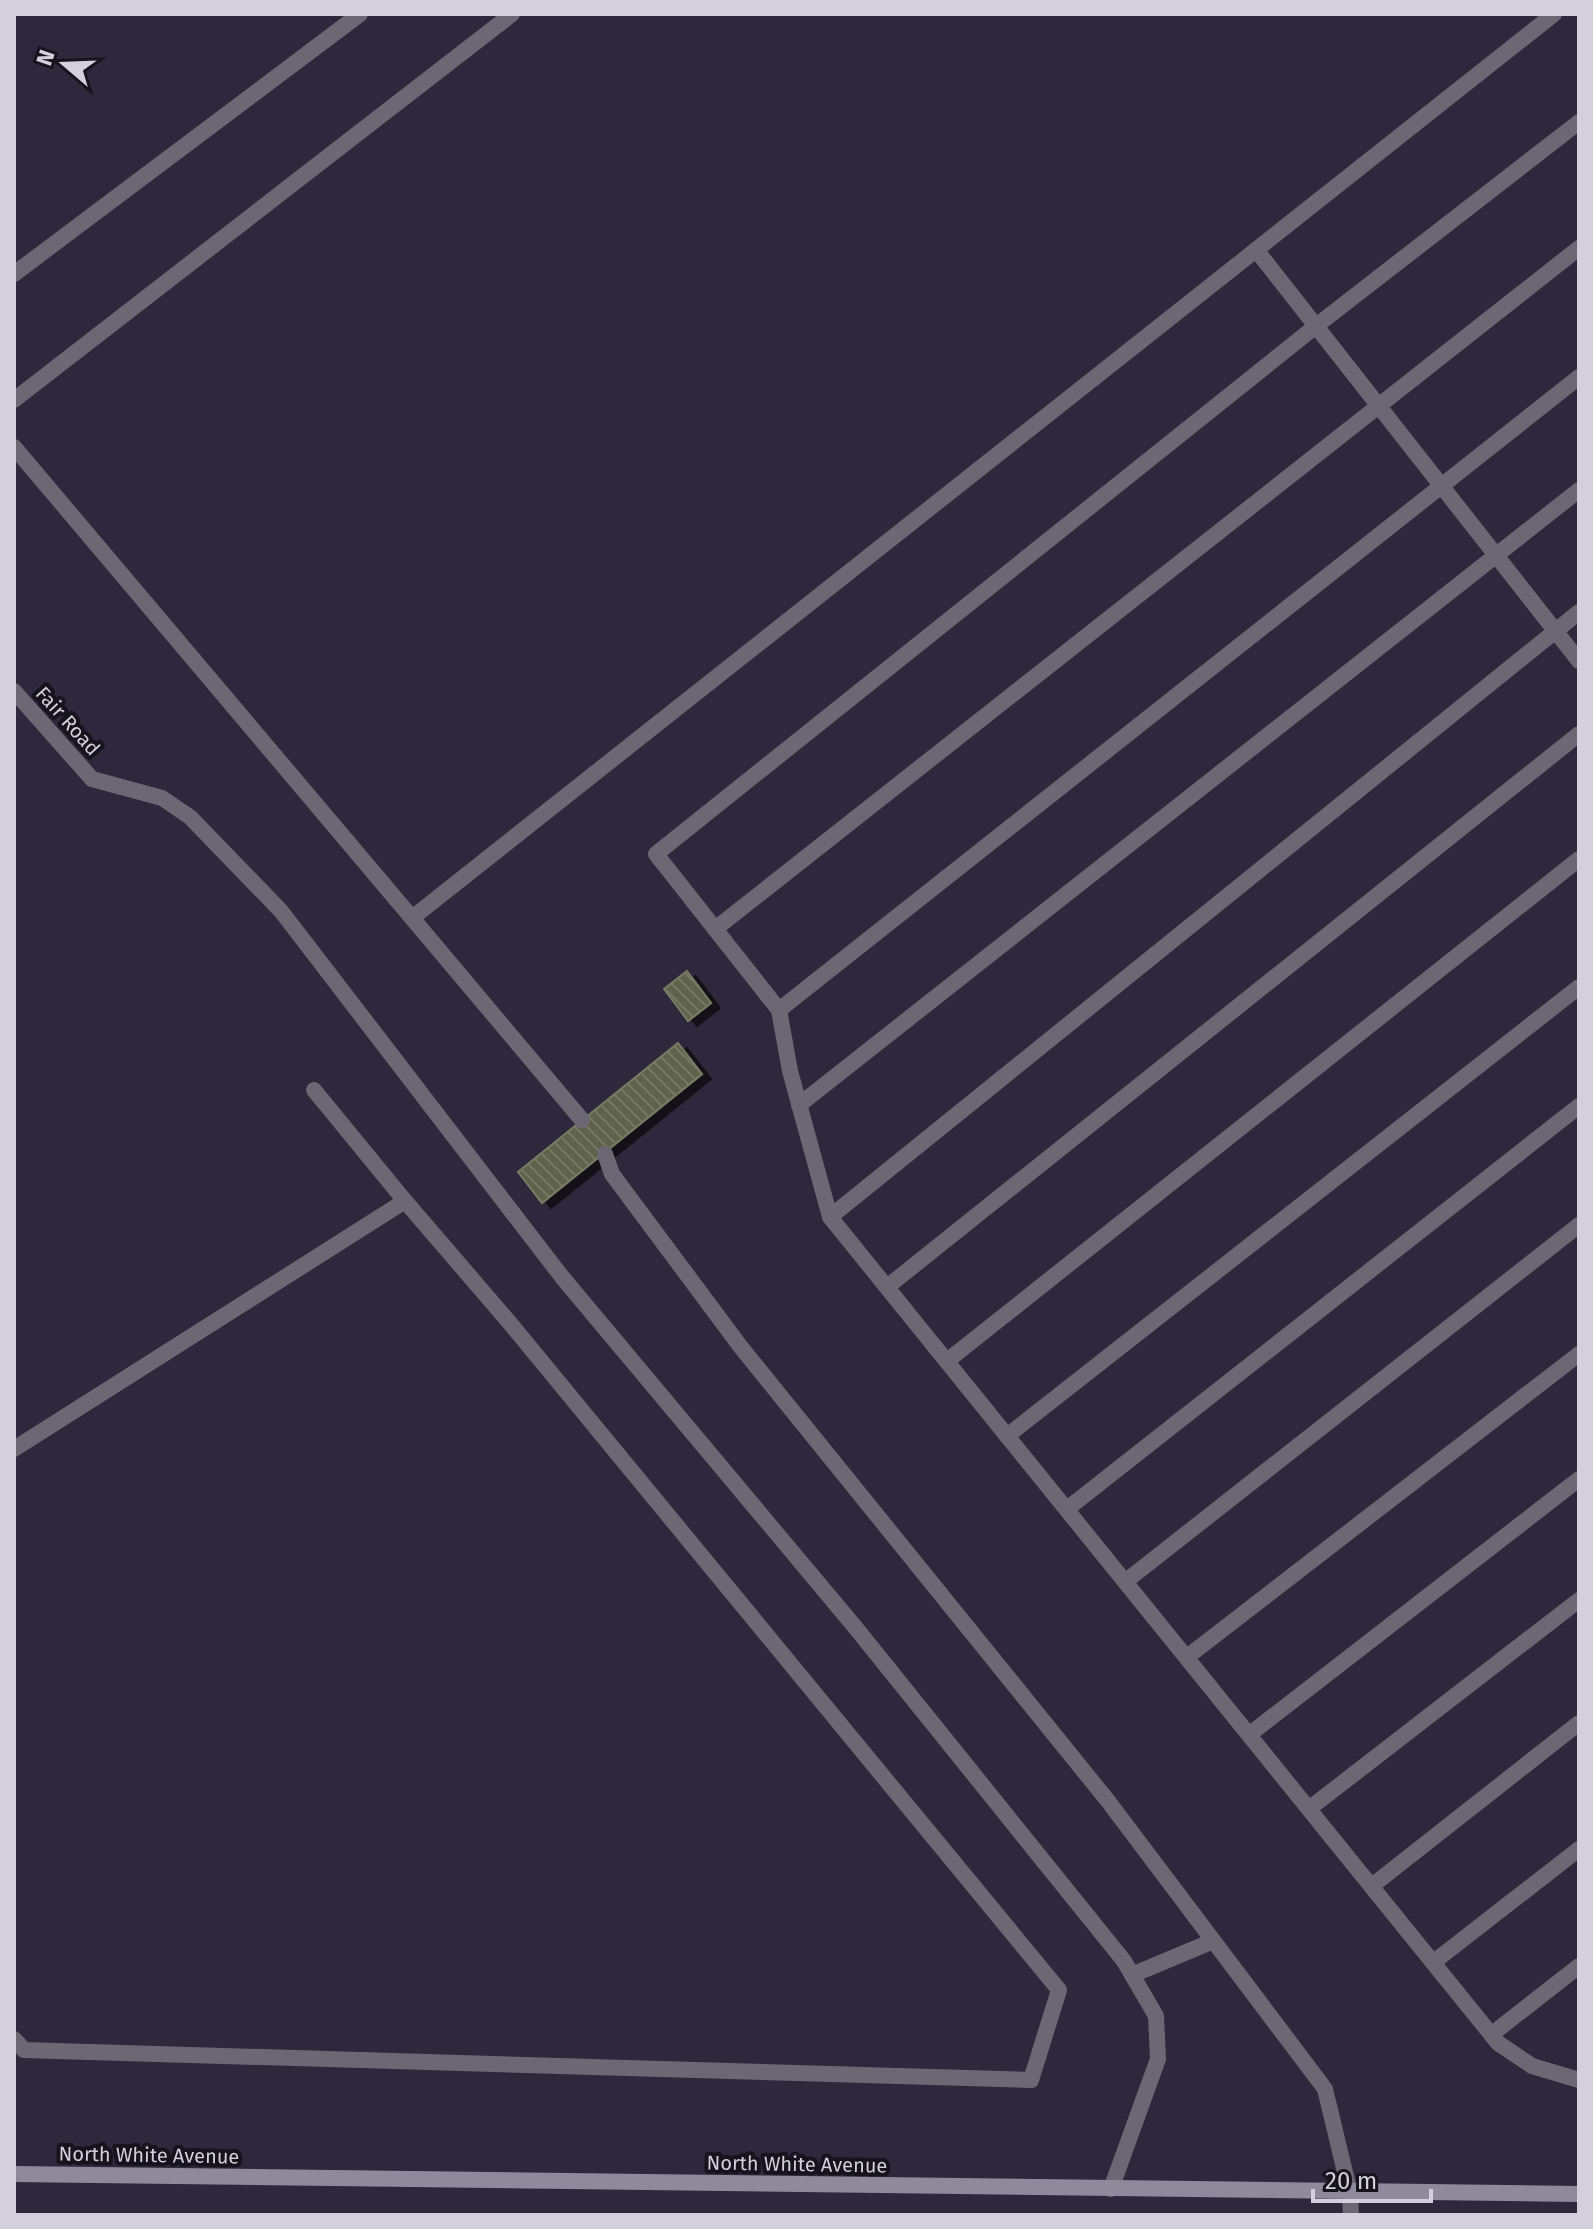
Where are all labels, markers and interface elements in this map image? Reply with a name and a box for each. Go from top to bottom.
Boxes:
north arrow [24,24,104,104]
text: N [30,46,61,69]
street label: Fair Road [31,682,105,760]
street label: North White Avenue [58,2141,240,2169]
street label: North White Avenue [706,2150,888,2178]
scale bar [1313,2153,1431,2203]
text: 20 m [1325,2167,1377,2195]

